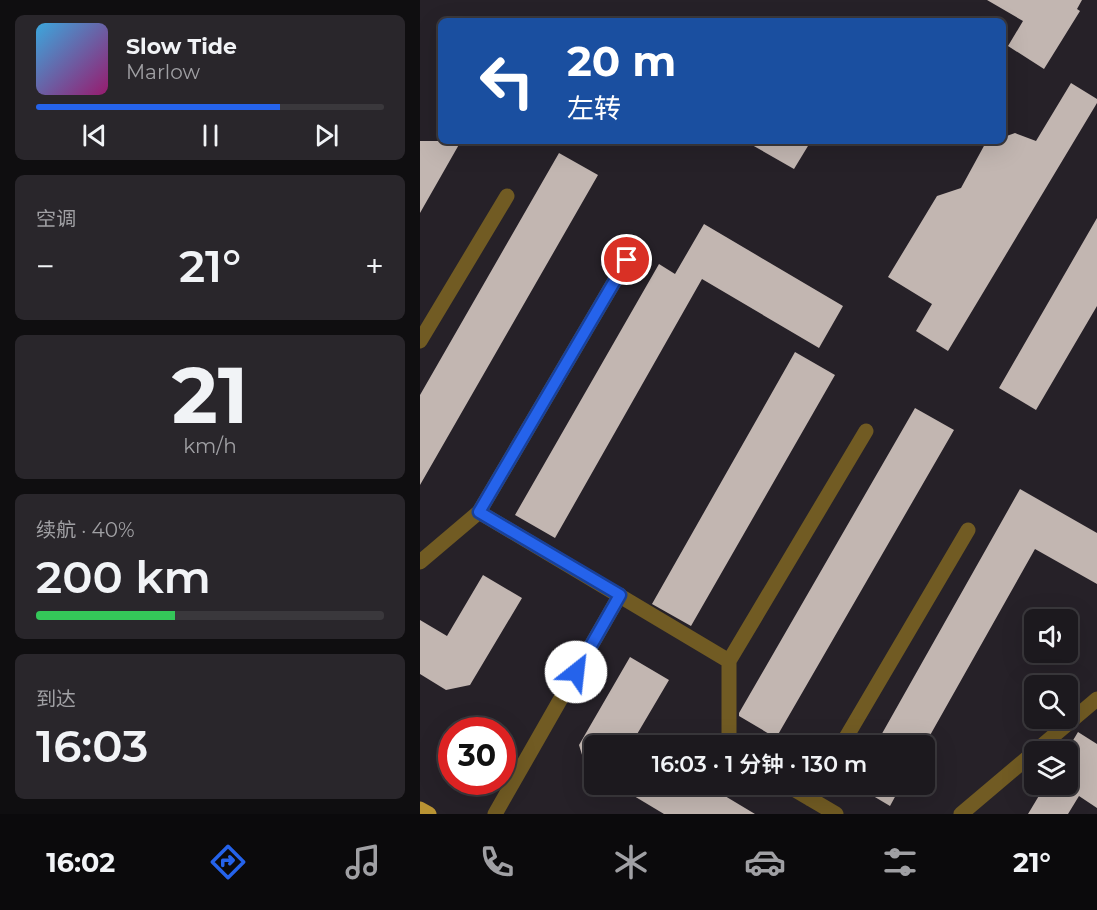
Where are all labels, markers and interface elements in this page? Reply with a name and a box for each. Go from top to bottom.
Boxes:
text: Slow Tide [126,33,237,60]
text: 20 m [567,35,676,87]
icon: left [468,42,546,120]
text: Marlow [126,60,200,84]
text: 左转 [567,92,621,125]
icon: previous [78,119,111,152]
icon: pause [194,119,227,152]
icon: next [310,119,343,152]
text: 空调 [36,207,76,231]
pin [601,234,652,285]
text: 21° [179,238,241,293]
icon: arrive [610,243,643,276]
text: − [36,246,55,286]
text: + [365,246,384,286]
text: 21 [172,347,248,443]
text: km/h [183,434,237,458]
text: 续航 · 40% [36,518,135,542]
text: 200 km [36,549,211,604]
map controls [1024,609,1078,795]
button: sound [1024,609,1078,663]
position arrow [544,640,608,704]
button: search [1024,675,1078,729]
text: 到达 [36,687,76,711]
speed limit sign: 30 [438,717,516,795]
text: 16:03 [36,718,148,773]
button: layers [1024,741,1078,795]
text: 16:03 · 1 分钟 · 130 m [652,751,867,778]
icon: directions [207,841,249,883]
icon: music [342,841,384,883]
icon: phone [476,841,518,883]
icon: climate [610,841,652,883]
icon: car [744,841,786,883]
icon: filters [879,841,921,883]
text: 16:02 [46,846,115,879]
text: 21° [1013,846,1051,879]

